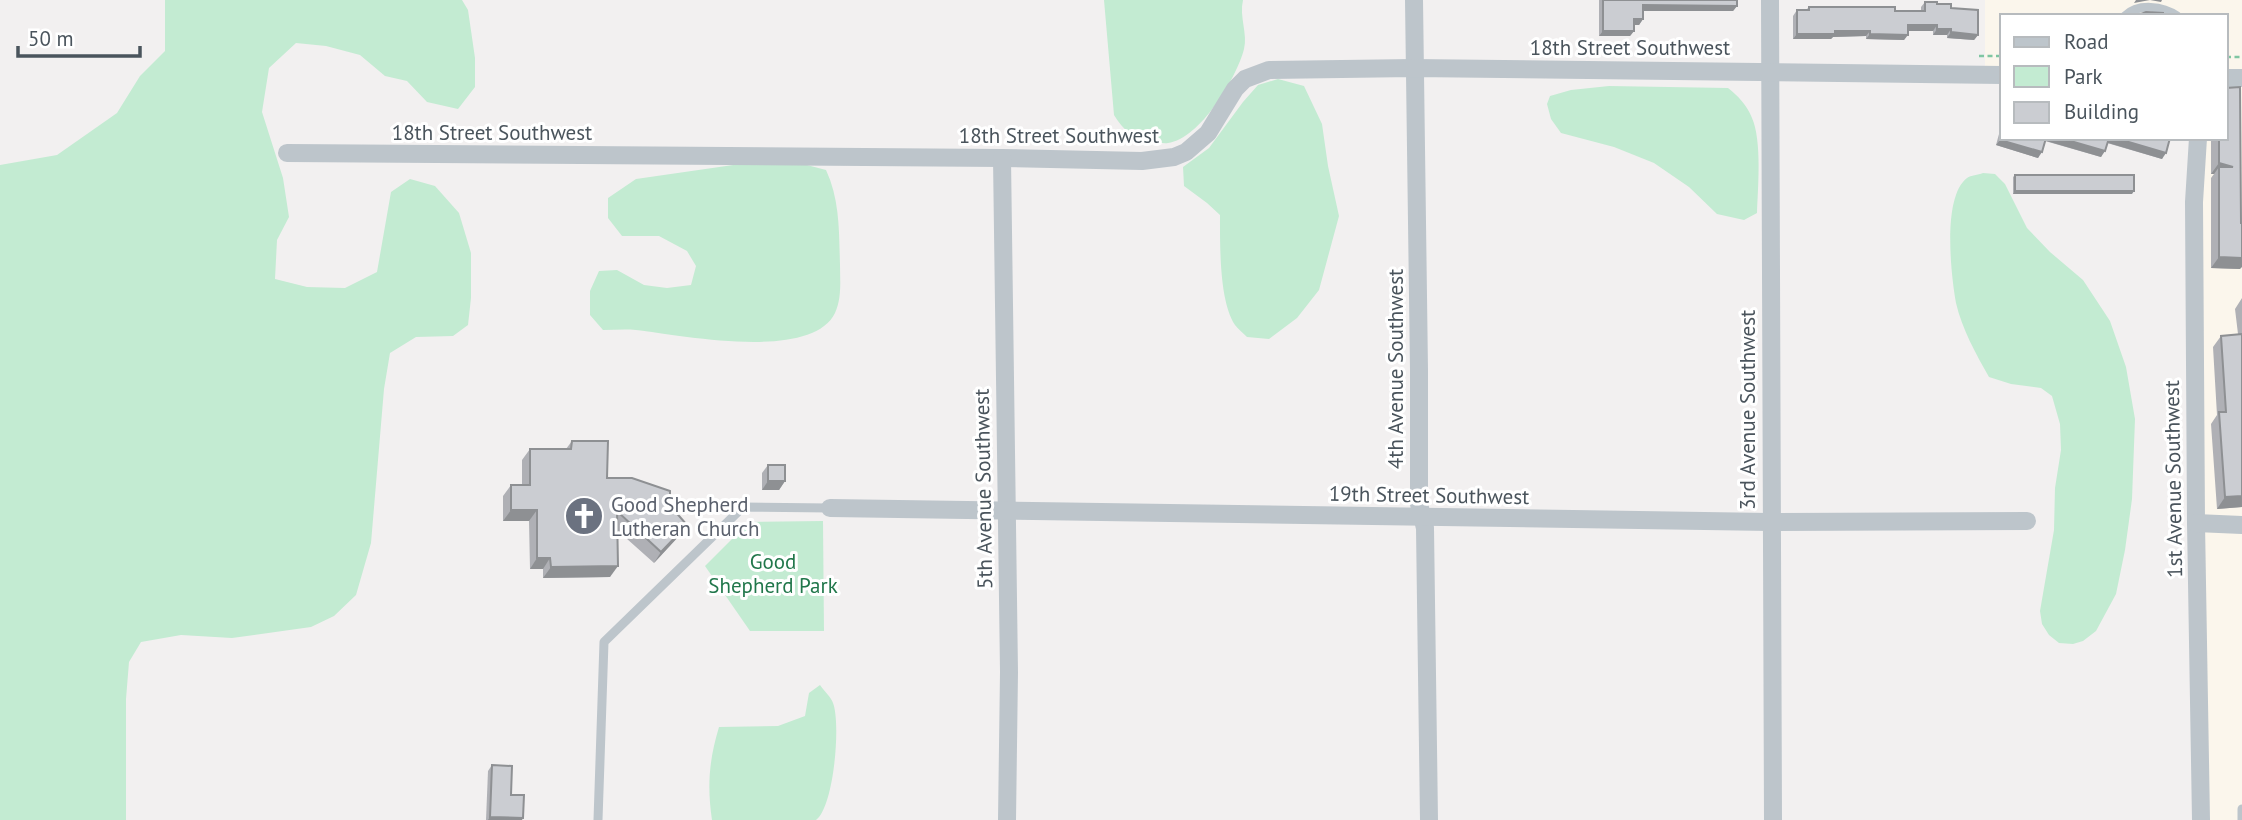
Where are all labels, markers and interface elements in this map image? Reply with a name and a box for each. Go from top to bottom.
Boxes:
scale bar [18,14,140,58]
legend [2000,14,2228,140]
text: 50 m [28,25,74,52]
text: Road [2064,28,2108,55]
street label: 18th Street Southwest [1530,34,1730,61]
text: Park [2064,63,2103,90]
text: Building [2064,98,2139,125]
street label: 18th Street Southwest [392,119,592,146]
street label: 18th Street Southwest [959,122,1159,149]
street label: 4th Avenue Southwest [1382,269,1409,469]
street label: 3rd Avenue Southwest [1734,310,1761,510]
street label: 1st Avenue Southwest [2158,380,2188,578]
street label: 5th Avenue Southwest [968,389,998,589]
street label: 19th Street Southwest [1329,480,1529,510]
place label: Good Shepherd Lutheran Church [611,491,760,542]
church icon: Good Shepherd Lutheran Church [563,495,605,537]
park label: Good Shepherd Park [708,548,838,599]

